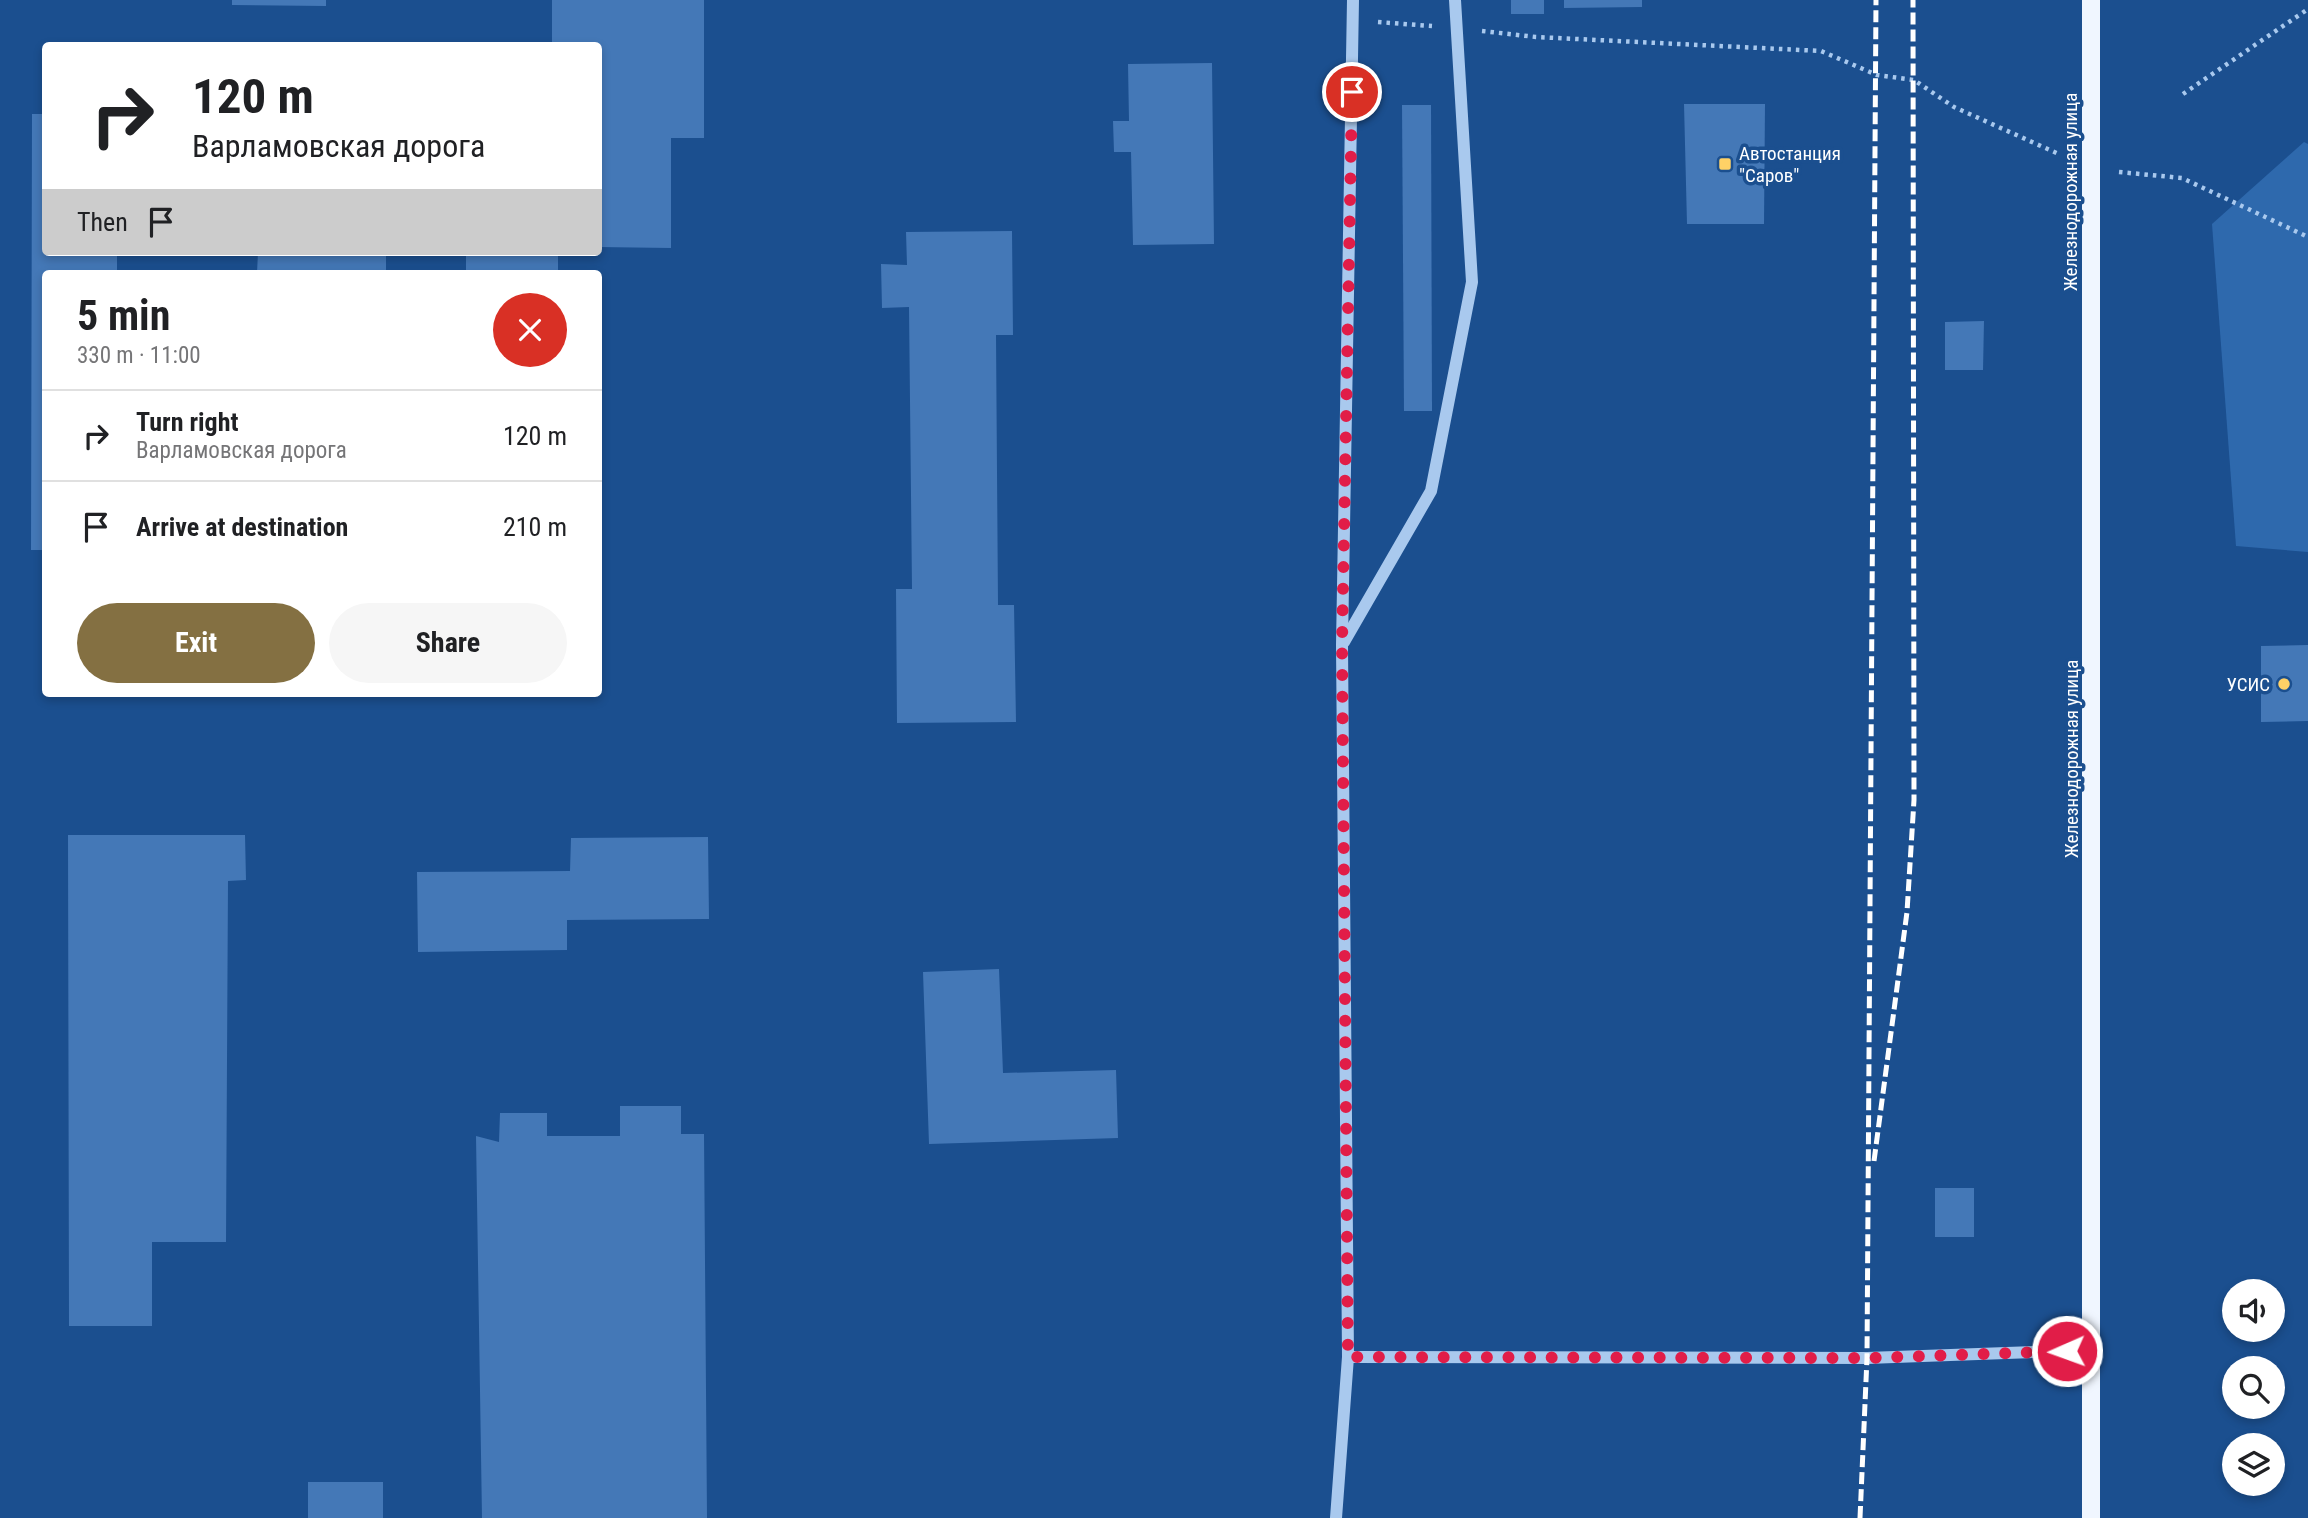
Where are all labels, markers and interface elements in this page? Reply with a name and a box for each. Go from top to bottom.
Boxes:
pin [1322,62,1382,122]
text: 120 m [192,68,314,125]
icon: right [77,70,168,161]
icon: arrive [1333,73,1371,111]
street label: Железнодорожная улица [2059,93,2082,291]
text: Варламовская дорога [192,127,485,165]
place label: Автостанция "Саров" [1739,142,1841,187]
marker: Автостанция "Саров" [1717,156,1733,172]
icon: arrive [142,203,180,241]
text: Then [77,207,128,237]
text: 5 min [77,291,170,340]
button: close [493,293,567,367]
text: 330 m · 11:00 [77,342,201,369]
text: Turn right [136,407,238,437]
icon: right [77,417,115,455]
text: 120 m [503,421,567,451]
text: Варламовская дорога [136,437,347,464]
icon: arrive [77,508,115,546]
text: Arrive at destination [136,512,348,542]
text: 210 m [503,512,567,542]
button: Exit [77,603,315,683]
button: Share [329,603,567,683]
street label: Железнодорожная улица [2060,660,2083,858]
place label: УСИС [2226,673,2270,696]
marker: УСИС [2276,676,2292,692]
map controls [2222,1279,2285,1496]
button: sound [2222,1279,2285,1342]
position arrow [2030,1314,2104,1388]
button: search [2222,1356,2285,1419]
button: layers [2222,1433,2285,1496]

